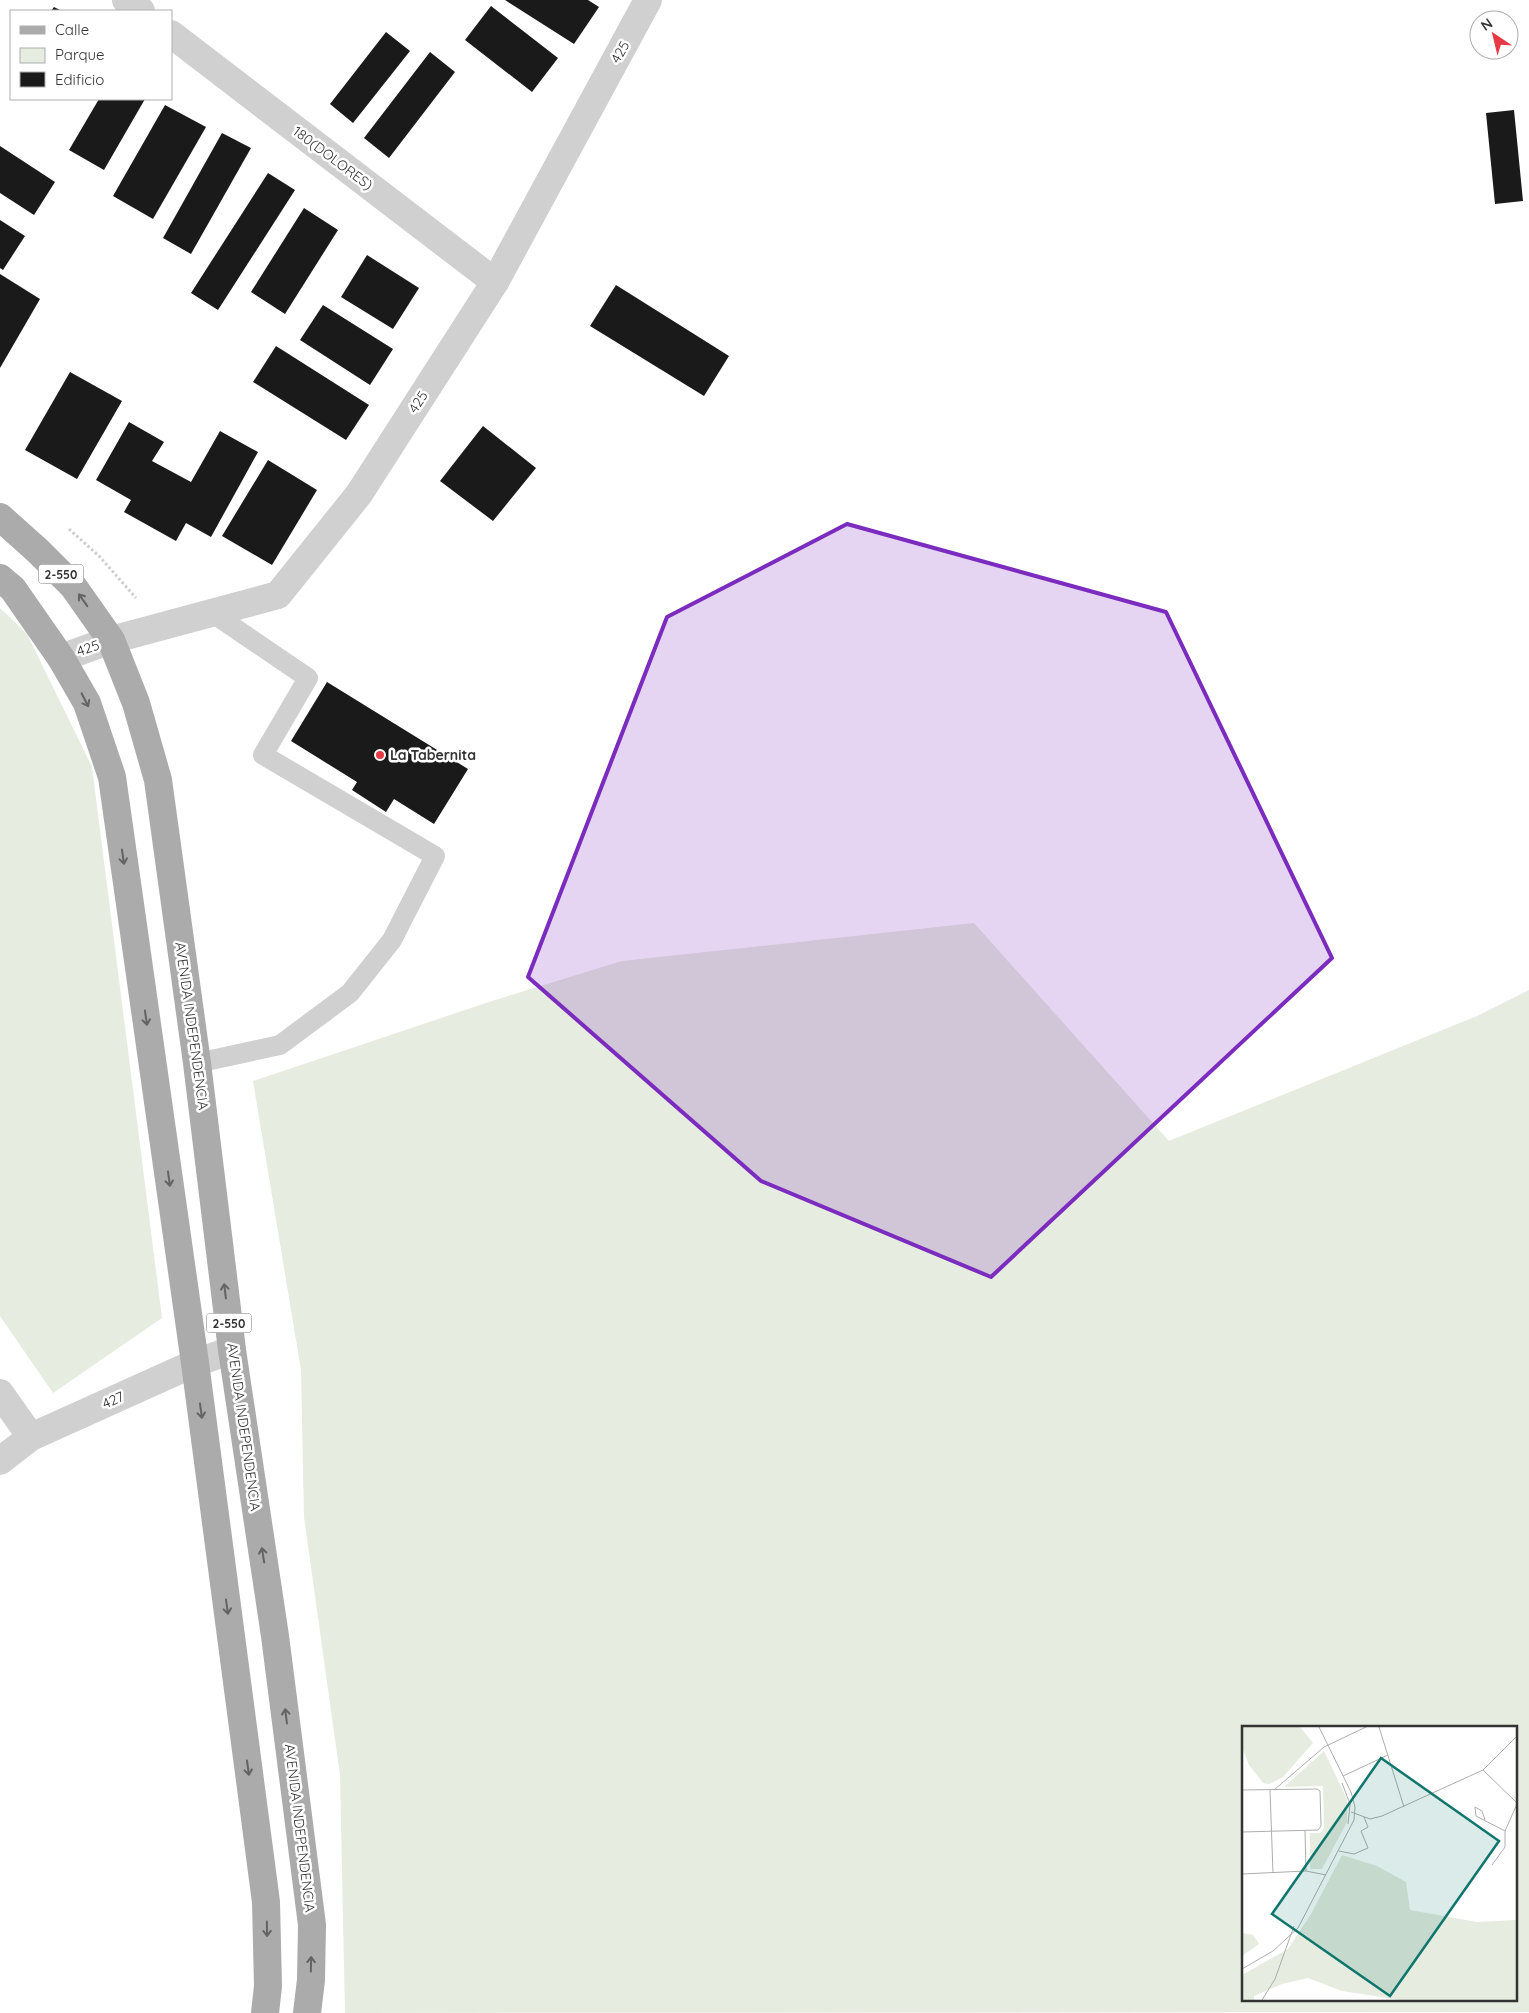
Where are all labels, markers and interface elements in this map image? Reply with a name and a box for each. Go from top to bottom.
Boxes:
legend [10,10,172,100]
north arrow [1469,10,1519,60]
text: N [1477,14,1496,35]
text: Calle [55,20,89,39]
street label: 425 [607,38,633,66]
text: Parque [55,45,105,64]
text: Edificio [55,70,104,89]
street label: 180(DOLORES) [289,122,377,194]
street label: 425 [404,388,432,416]
road number: 2-550 [38,564,84,584]
one-way arrow [78,594,88,608]
street label: 425 [74,636,102,660]
one-way arrow [80,693,90,708]
place label: La Tabernita [390,746,476,764]
marker: La Tabernita [374,749,386,761]
one-way arrow [119,849,129,865]
street label: AVENIDA INDEPENDENCIA [171,941,213,1111]
one-way arrow [141,1010,151,1026]
one-way arrow [164,1171,174,1187]
one-way arrow [220,1283,230,1299]
road number: 2-550 [206,1314,252,1332]
street label: AVENIDA INDEPENDENCIA [223,1342,265,1512]
street label: 427 [99,1387,127,1413]
one-way arrow [196,1403,206,1419]
one-way arrow [258,1548,268,1564]
one-way arrow [222,1598,232,1614]
one-way arrow [281,1708,291,1724]
inset map [1242,1726,1516,2000]
street label: AVENIDA INDEPENDENCIA [281,1743,319,1913]
one-way arrow [243,1759,253,1775]
one-way arrow [262,1921,271,1937]
one-way arrow [306,1957,316,1973]

